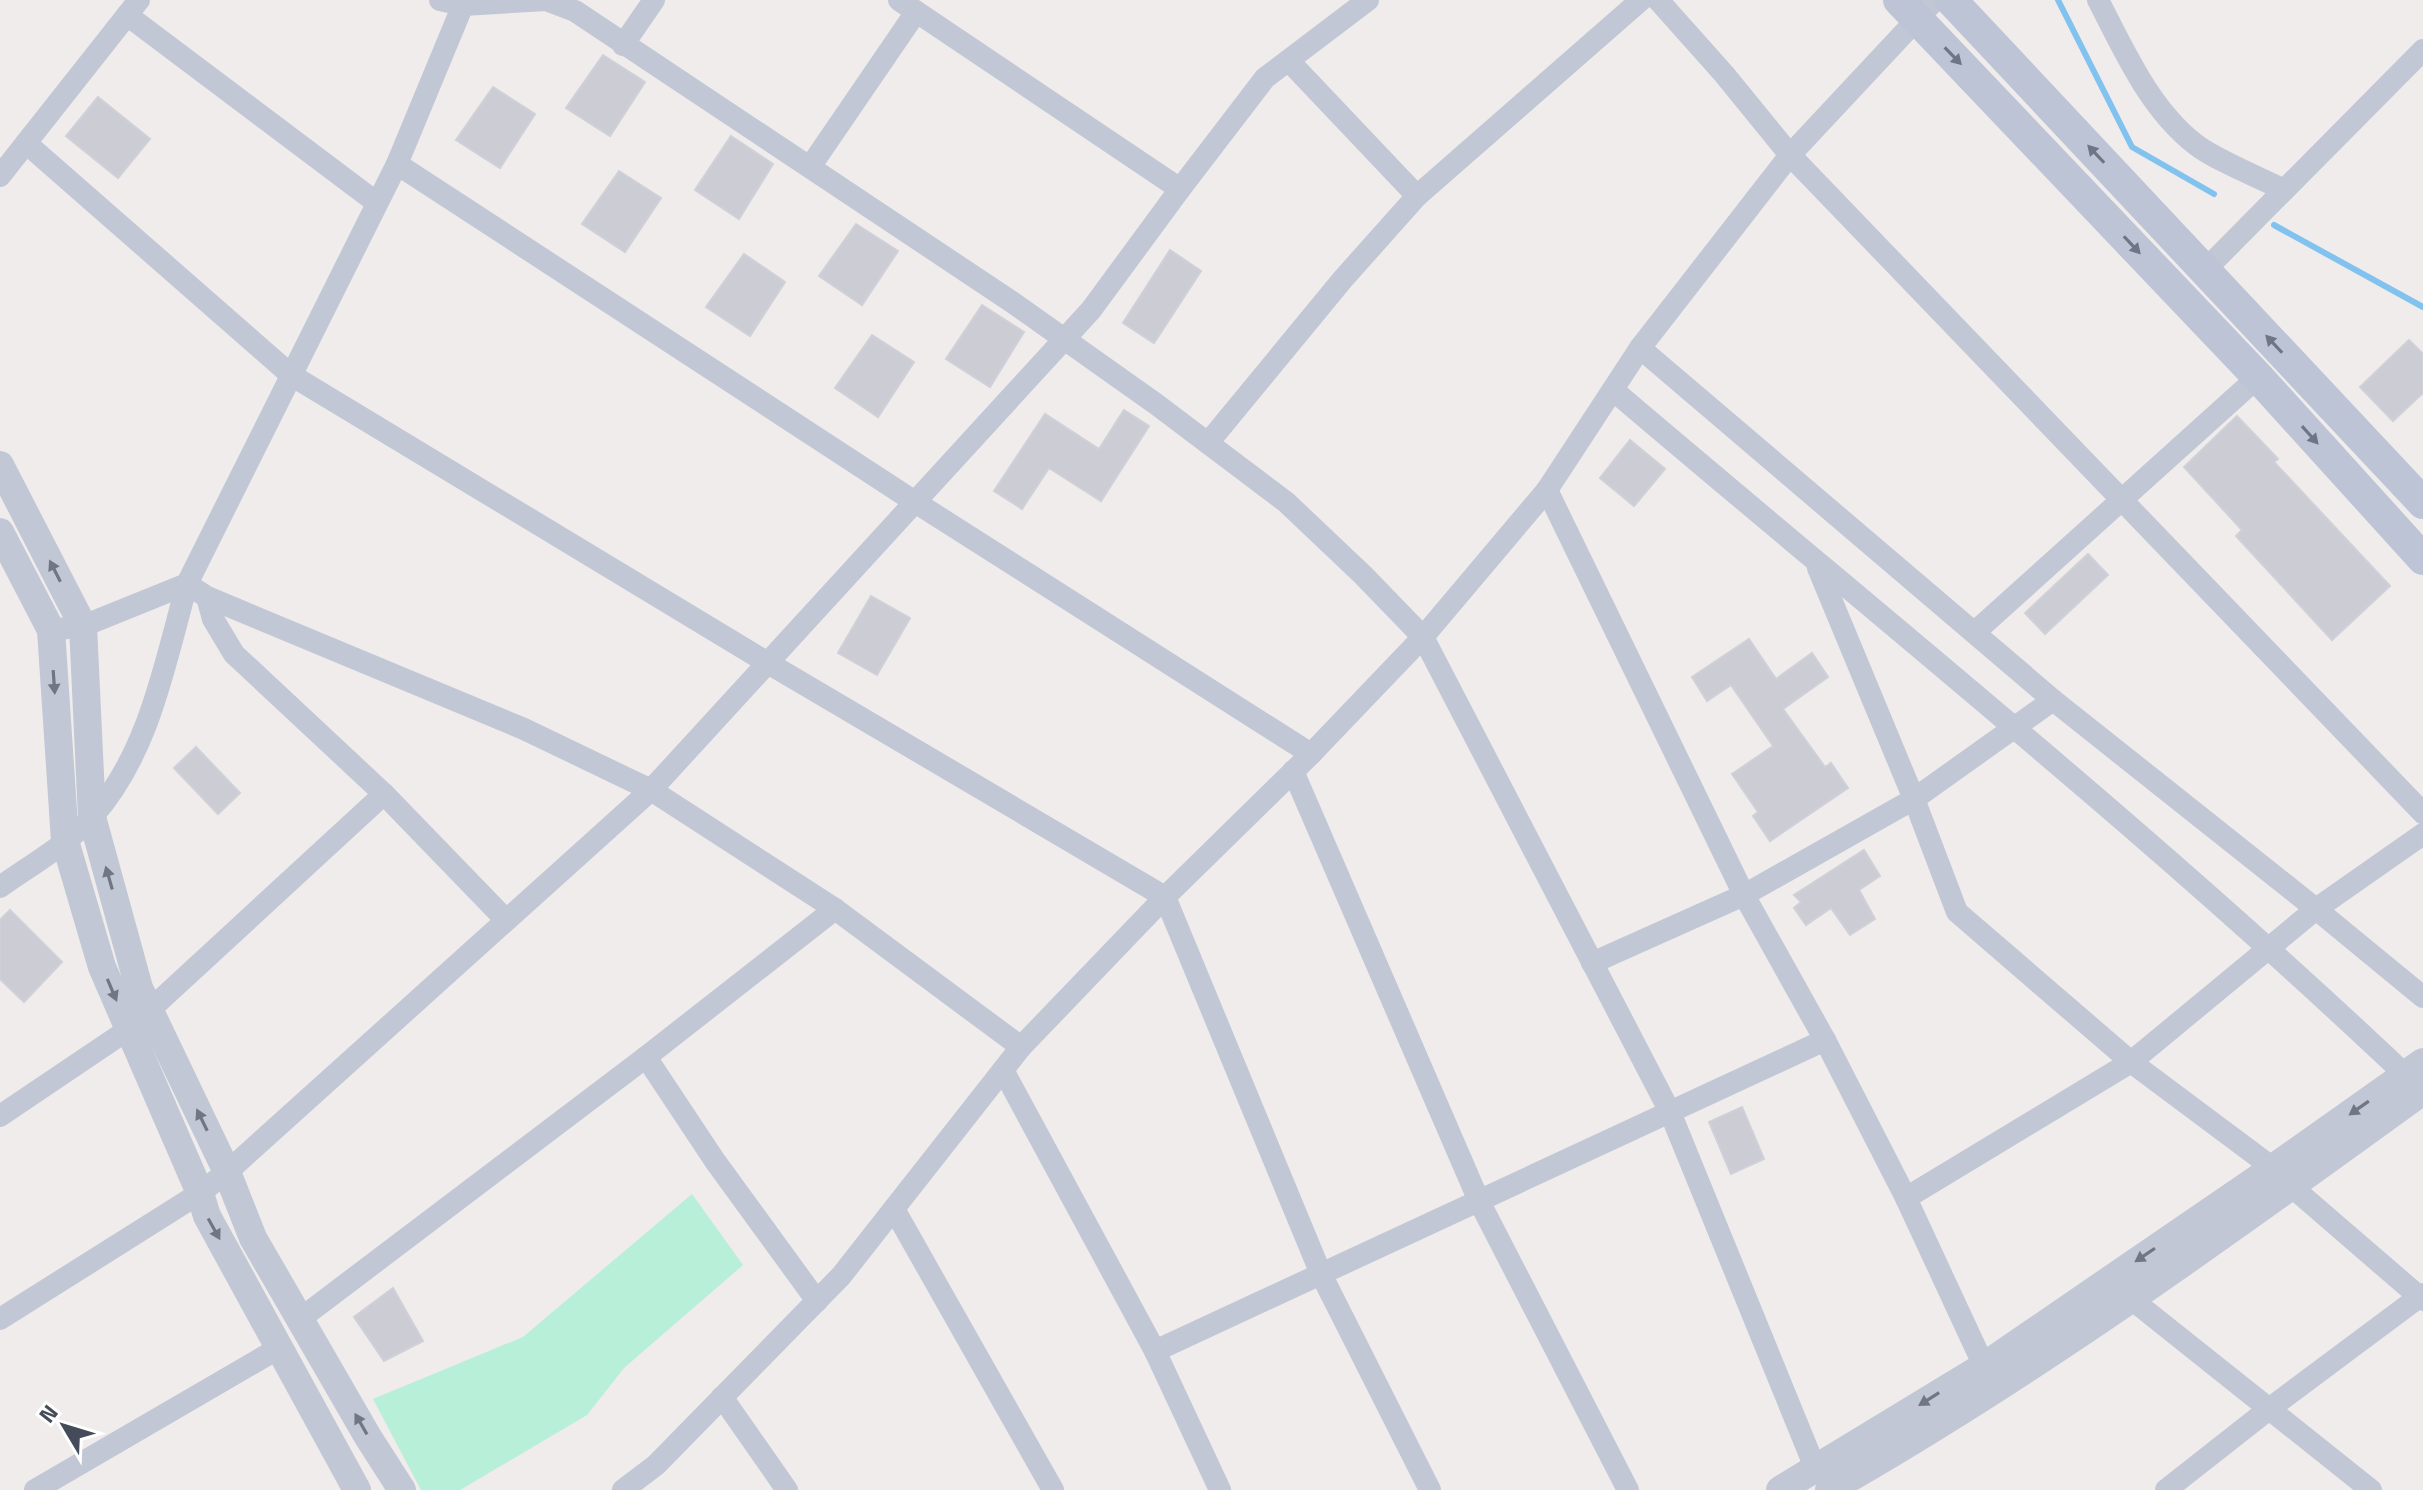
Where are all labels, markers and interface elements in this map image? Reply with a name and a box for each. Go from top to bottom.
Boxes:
one-way arrow [1943,47,1961,66]
one-way arrow [2088,145,2106,164]
one-way arrow [2122,235,2141,254]
one-way arrow [2266,335,2284,354]
one-way arrow [2300,425,2318,444]
one-way arrow [48,560,61,583]
one-way arrow [48,670,61,695]
one-way arrow [102,865,114,890]
one-way arrow [106,978,119,1002]
one-way arrow [2349,1100,2370,1115]
one-way arrow [195,1108,209,1131]
one-way arrow [207,1218,221,1240]
one-way arrow [2135,1247,2156,1262]
north arrow [24,1386,104,1466]
one-way arrow [1918,1392,1940,1406]
text: N [30,1397,66,1430]
one-way arrow [354,1413,368,1435]

